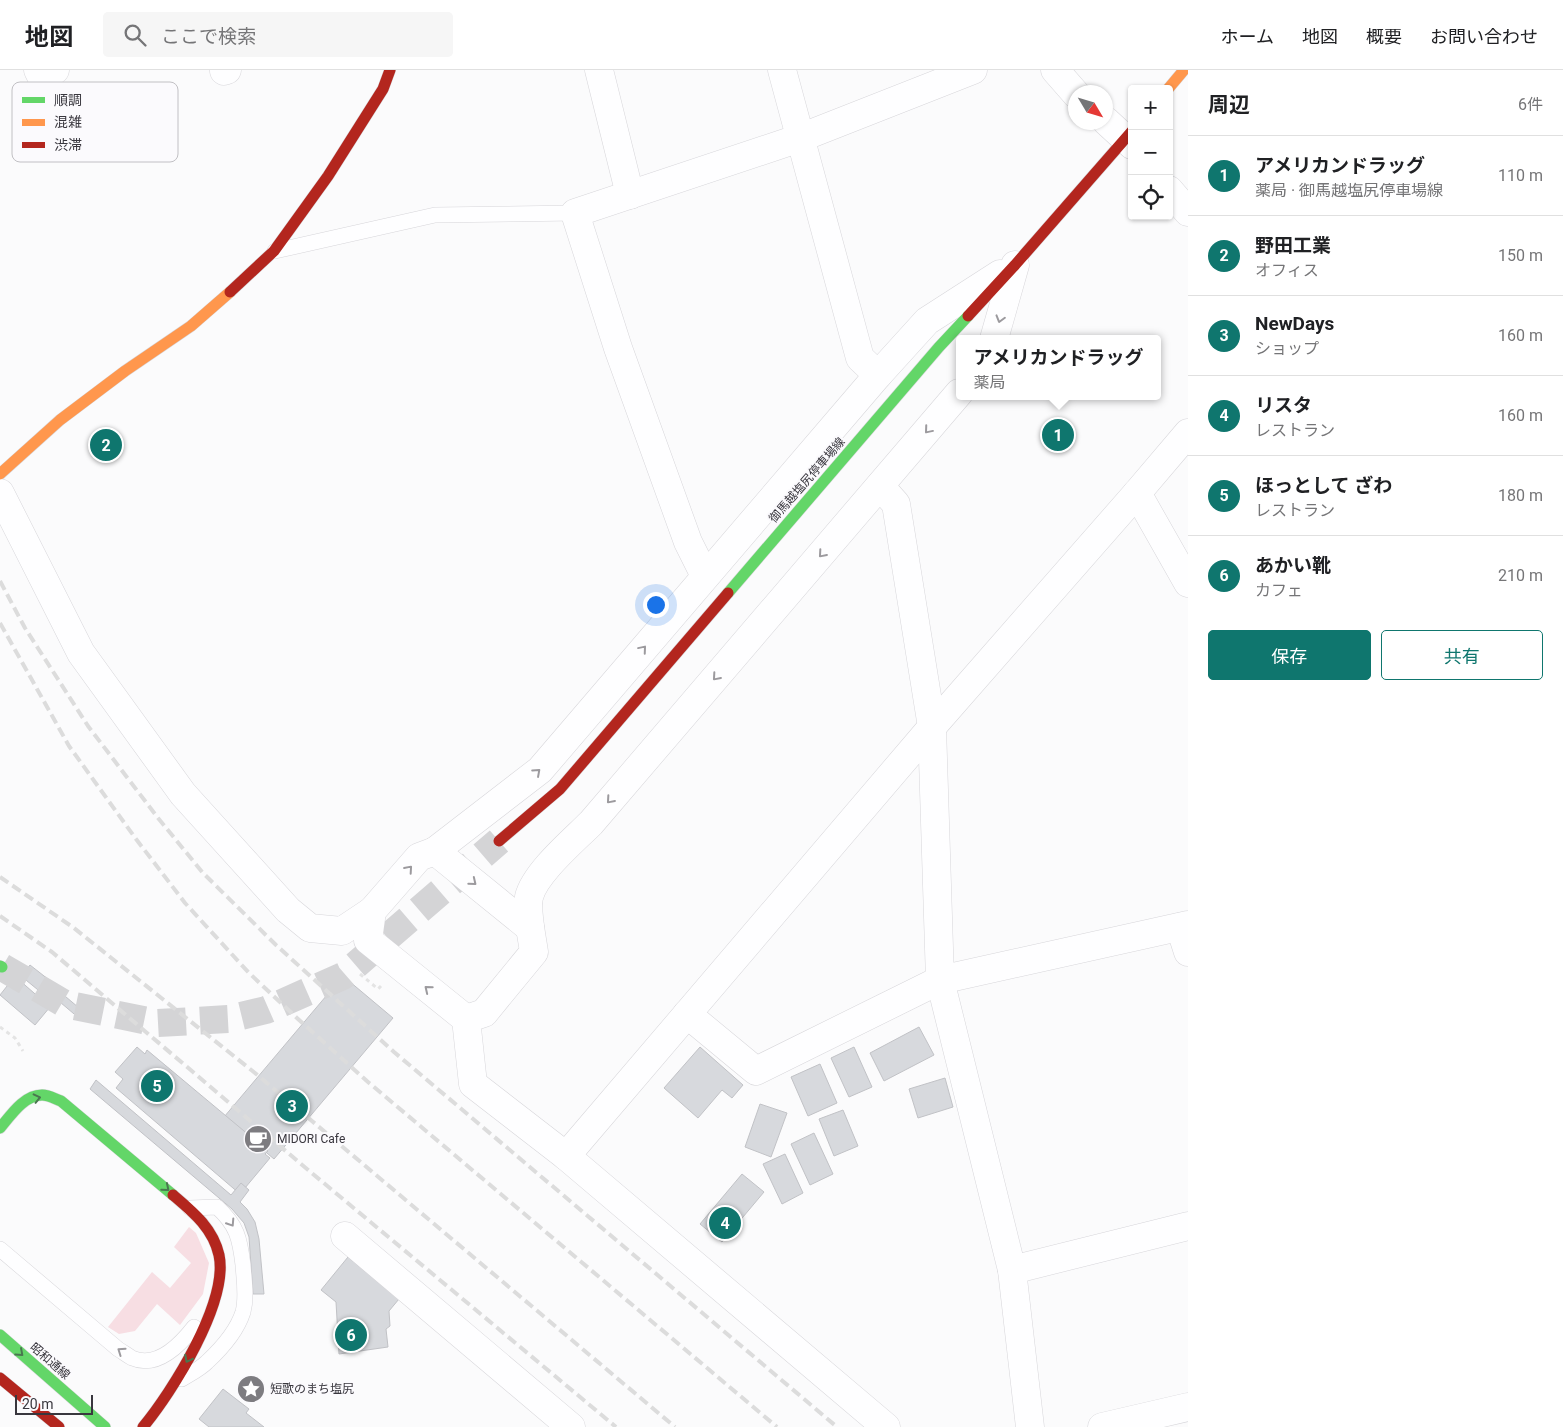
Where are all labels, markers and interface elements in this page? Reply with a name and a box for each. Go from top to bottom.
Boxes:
search box [103,12,453,57]
icon: search [121,21,149,49]
text: 地図 [25,23,73,51]
text: ここで検索 [161,25,256,48]
text: ホーム [1221,26,1274,47]
text: 地図 [1302,26,1338,47]
text: 概要 [1366,26,1402,47]
text: お問い合わせ [1430,26,1538,47]
legend [12,82,178,162]
north arrow [1068,85,1113,130]
map controls [1128,85,1173,220]
button: + [1128,85,1173,130]
text: 順調 [54,92,82,108]
text: 周辺 [1208,93,1250,117]
text: 6件 [1518,95,1543,114]
text: 混雑 [54,114,82,130]
button: − [1128,130,1173,175]
text: 渋滞 [54,137,82,153]
text: アメリカンドラッグ [1255,154,1425,177]
text: 1 [1219,166,1229,185]
text: 110 m [1498,166,1543,185]
button: locate [1128,175,1173,220]
text: 薬局 · 御馬越塩尻停車場線 [1255,181,1443,200]
text: 野田工業 [1255,234,1331,257]
text: 2 [1219,246,1229,265]
text: 150 m [1498,246,1543,265]
text: オフィス [1255,261,1319,280]
text: NewDays [1255,312,1334,335]
one-way arrow [995,314,1006,323]
text: 3 [1219,326,1229,345]
text: 160 m [1498,326,1543,345]
popup [956,335,1161,400]
text: ショップ [1255,339,1319,358]
text: アメリカンドラッグ [973,346,1144,369]
text: 薬局 [973,373,1005,392]
text: リスタ [1255,394,1312,417]
text: 4 [1219,406,1229,425]
text: 160 m [1498,406,1543,425]
pin: 1 [1042,416,1074,454]
text: レストラン [1255,421,1335,440]
one-way arrow [924,425,933,434]
pin: 2 [90,426,122,464]
street label: 御馬越塩尻停車場線 [766,435,848,525]
text: ほっとして ざわ [1255,474,1392,497]
text: 5 [1219,486,1229,505]
text: 180 m [1498,486,1543,505]
text: レストラン [1255,501,1335,520]
one-way arrow [819,548,828,557]
text: あかい靴 [1255,554,1331,577]
text: 6 [1219,566,1229,585]
text: 210 m [1498,566,1543,585]
text: カフェ [1255,581,1303,600]
your location [643,592,669,618]
button: 保存 [1208,630,1371,680]
button: 共有 [1381,630,1543,680]
one-way arrow [638,645,647,654]
one-way arrow [713,671,722,680]
one-way arrow [532,768,541,777]
one-way arrow [607,795,616,804]
one-way arrow [403,866,412,875]
one-way arrow [467,876,476,884]
one-way arrow [425,986,434,994]
pin: 5 [141,1067,173,1105]
pin: 3 [276,1087,308,1125]
one-way arrow [32,1093,41,1104]
cafe icon: MIDORI Cafe [243,1124,273,1154]
place label: MIDORI Cafe [277,1132,345,1146]
one-way arrow [160,1183,169,1191]
pin: 4 [709,1204,741,1242]
one-way arrow [225,1217,234,1227]
pin: 6 [335,1316,367,1354]
street label: 昭和通線 [27,1340,73,1382]
one-way arrow [15,1347,24,1356]
one-way arrow [118,1348,127,1357]
one-way arrow [184,1354,194,1363]
place icon: 短歌のまち塩尻 [236,1374,266,1404]
place label: 短歌のまち塩尻 [270,1382,354,1396]
scale bar [15,1392,92,1415]
text: 20 m [22,1396,54,1412]

